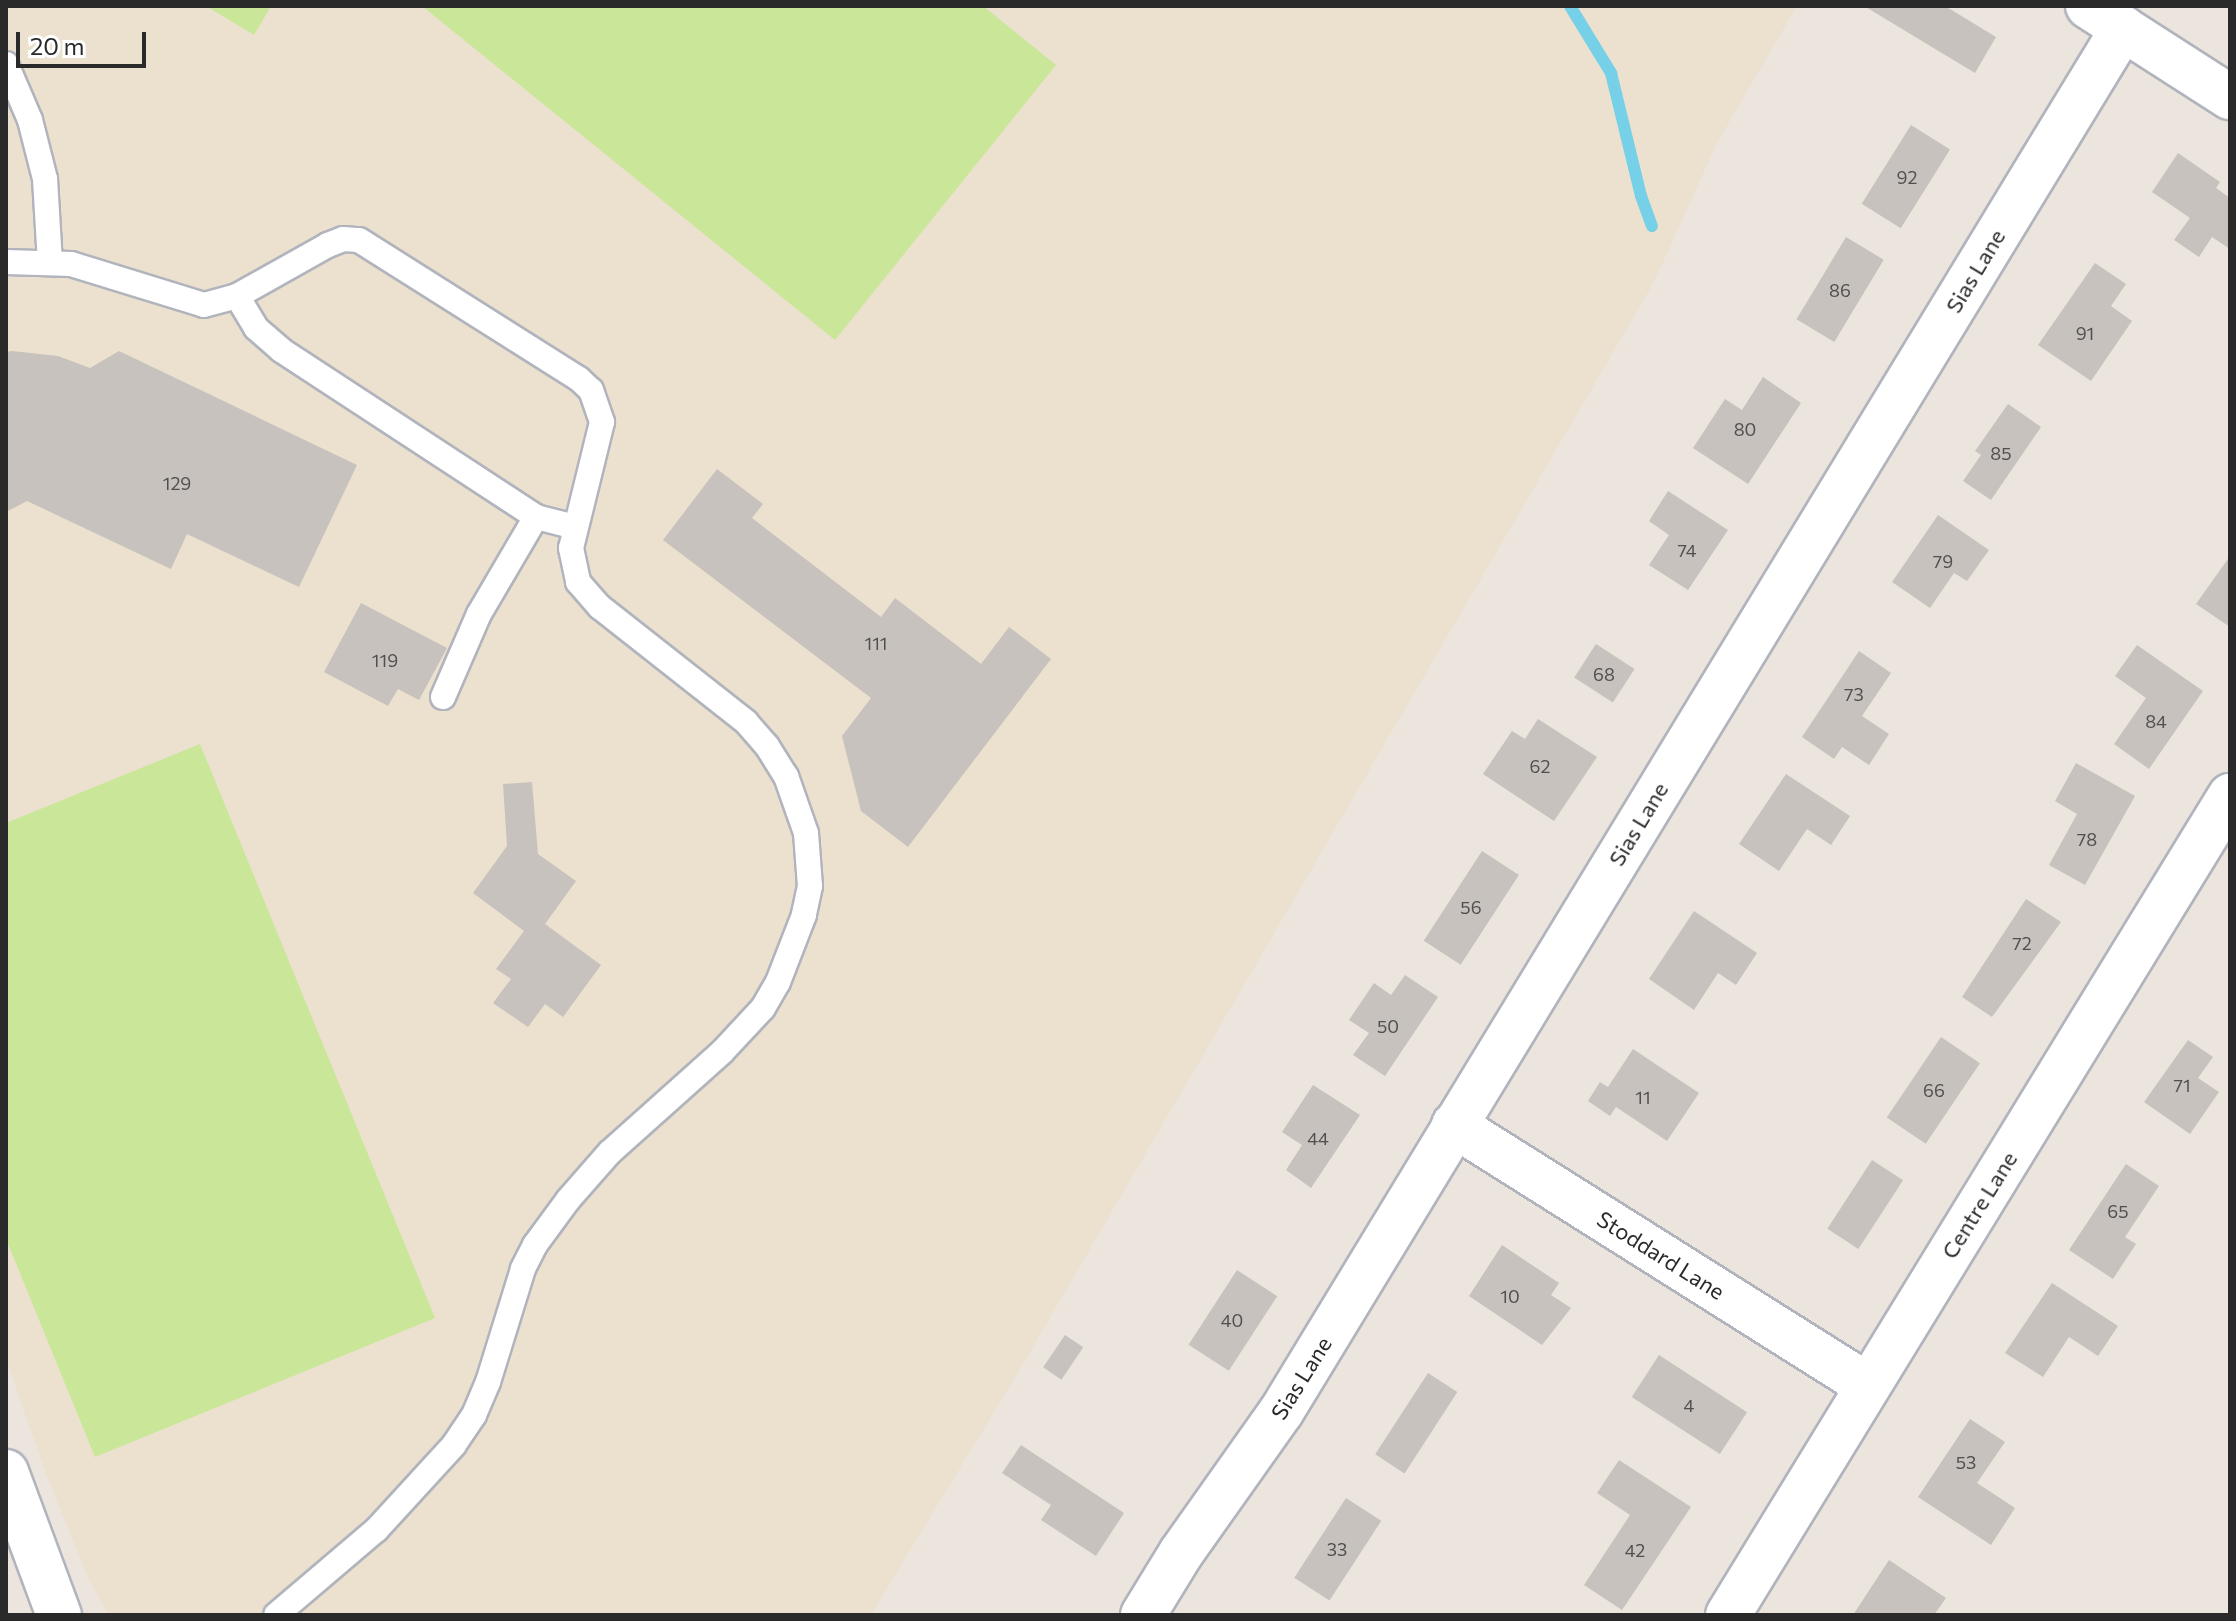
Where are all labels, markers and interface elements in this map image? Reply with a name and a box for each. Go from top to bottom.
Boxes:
scale bar [20,16,150,66]
text: 20 m [30,31,84,60]
house number: 92 [1897,166,1917,188]
street label: Sias Lane [1940,225,2010,317]
house number: 86 [1829,279,1851,301]
house number: 91 [2076,322,2094,344]
house number: 80 [1734,418,1756,440]
house number: 85 [1990,442,2012,464]
house number: 129 [163,472,191,494]
house number: 74 [1677,539,1697,561]
house number: 79 [1933,550,1953,572]
house number: 111 [864,632,888,654]
house number: 119 [372,649,398,671]
house number: 68 [1593,663,1615,685]
house number: 73 [1844,683,1864,705]
house number: 84 [2145,710,2167,732]
house number: 62 [1530,755,1550,777]
street label: Sias Lane [1603,778,1673,870]
house number: 78 [2077,828,2097,850]
house number: 56 [1460,896,1482,918]
house number: 72 [2012,932,2032,954]
house number: 50 [1377,1015,1399,1037]
house number: 71 [2173,1074,2191,1096]
house number: 66 [1923,1079,1945,1101]
house number: 11 [1635,1086,1651,1108]
house number: 44 [1307,1127,1329,1149]
street label: Centre Lane [1936,1147,2022,1263]
house number: 65 [2107,1200,2129,1222]
street label: Stoddard Lane [1592,1205,1730,1305]
house number: 10 [1500,1285,1520,1307]
house number: 40 [1221,1309,1243,1331]
street label: Sias Lane [1265,1332,1337,1424]
house number: 4 [1684,1394,1694,1416]
house number: 53 [1956,1451,1976,1473]
house number: 33 [1327,1538,1347,1560]
house number: 42 [1625,1539,1645,1561]

